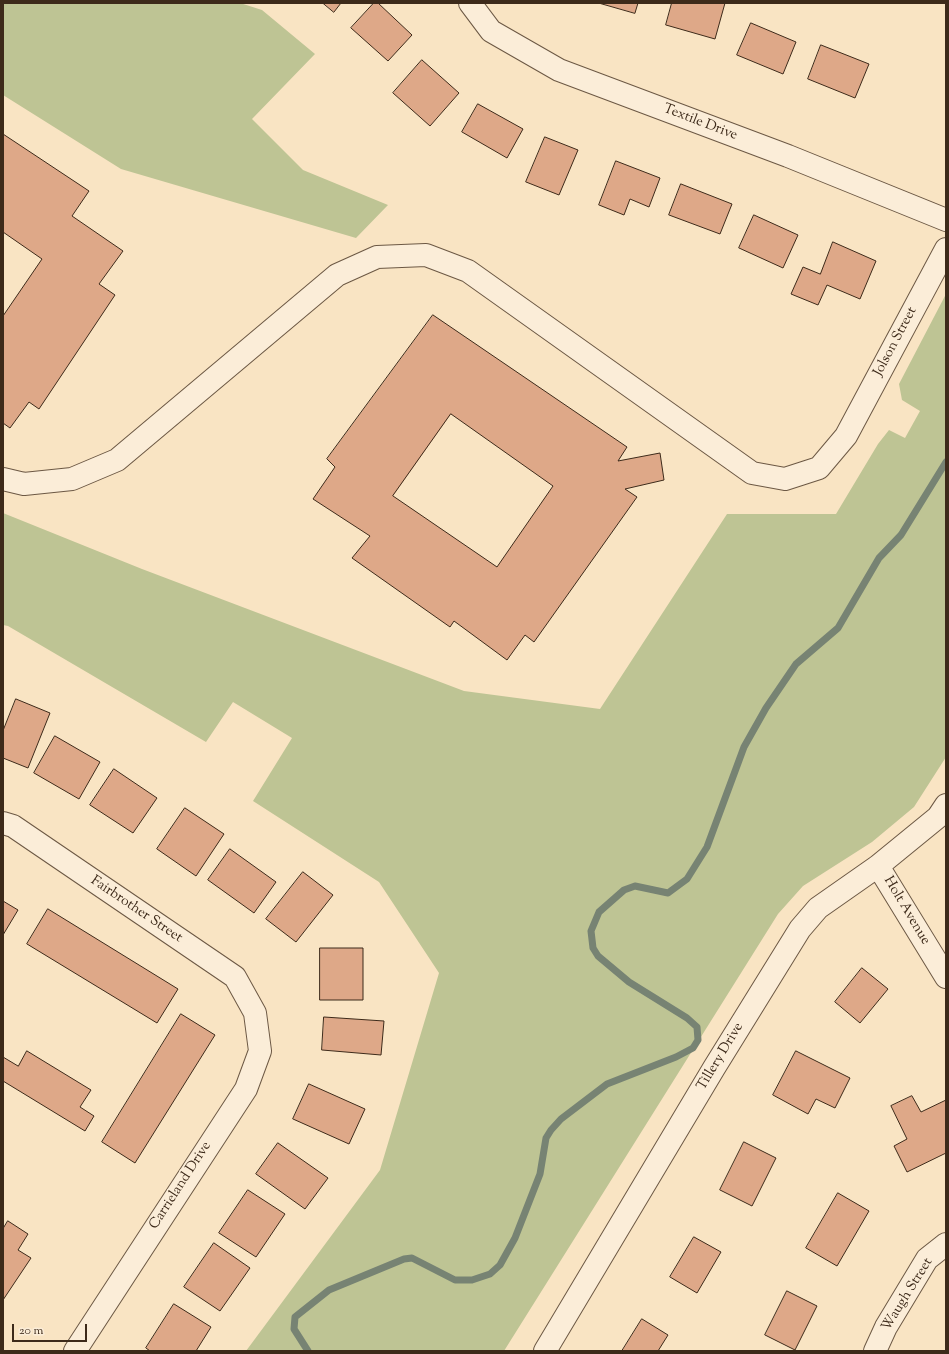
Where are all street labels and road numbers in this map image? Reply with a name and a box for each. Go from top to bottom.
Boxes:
street label: Textile Drive [660,101,740,145]
street label: Jolson Street [871,304,921,380]
street label: Fairbrother Street [87,873,185,947]
street label: Holt Avenue [879,874,933,948]
street label: Tillery Drive [694,1020,748,1094]
street label: Carrieland Drive [146,1139,216,1233]
street label: Waugh Street [879,1255,937,1335]

